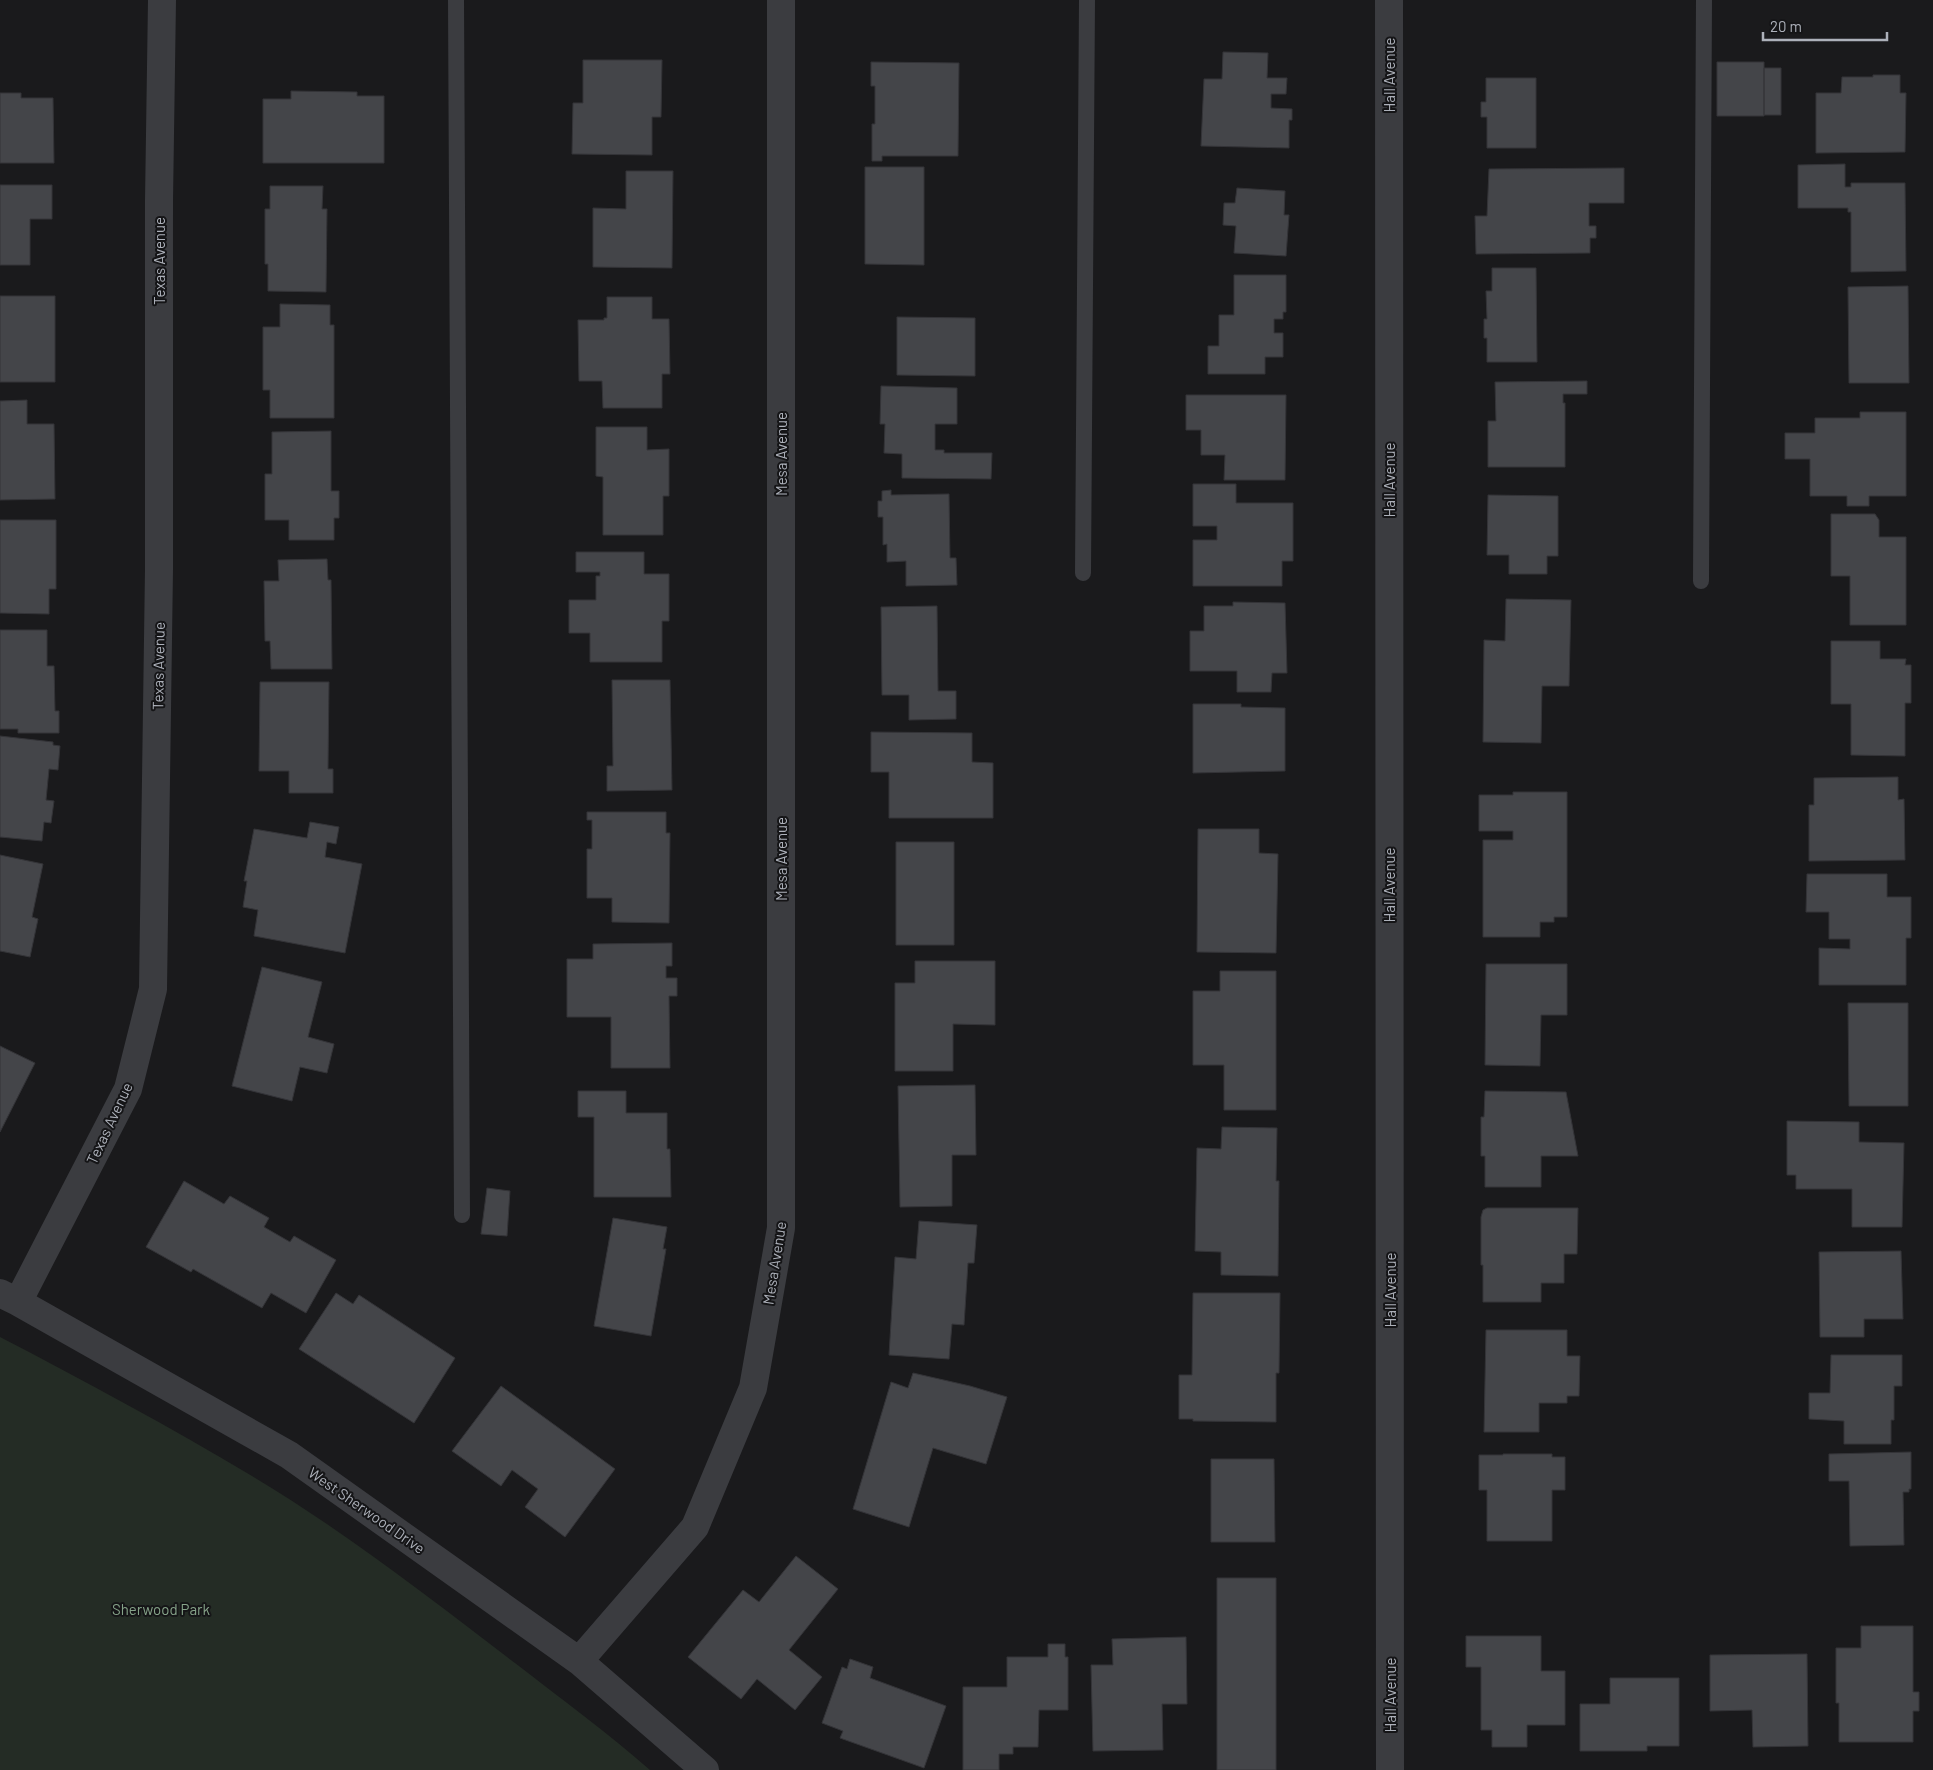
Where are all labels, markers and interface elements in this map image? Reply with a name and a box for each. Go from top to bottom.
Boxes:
scale bar [1763,10,1887,42]
text: 20 m [1770,17,1802,35]
street label: Hall Avenue [1380,37,1398,113]
street label: Texas Avenue [150,217,168,305]
street label: Mesa Avenue [772,412,790,496]
street label: Hall Avenue [1380,442,1398,518]
street label: Texas Avenue [148,622,168,710]
street label: Mesa Avenue [772,817,790,901]
street label: Hall Avenue [1380,847,1398,923]
street label: Texas Avenue [82,1079,136,1167]
street label: Mesa Avenue [759,1220,789,1306]
street label: Hall Avenue [1381,1252,1399,1328]
street label: West Sherwood Drive [305,1463,429,1557]
park label: Sherwood Park [112,1600,211,1618]
street label: Hall Avenue [1381,1657,1399,1733]

